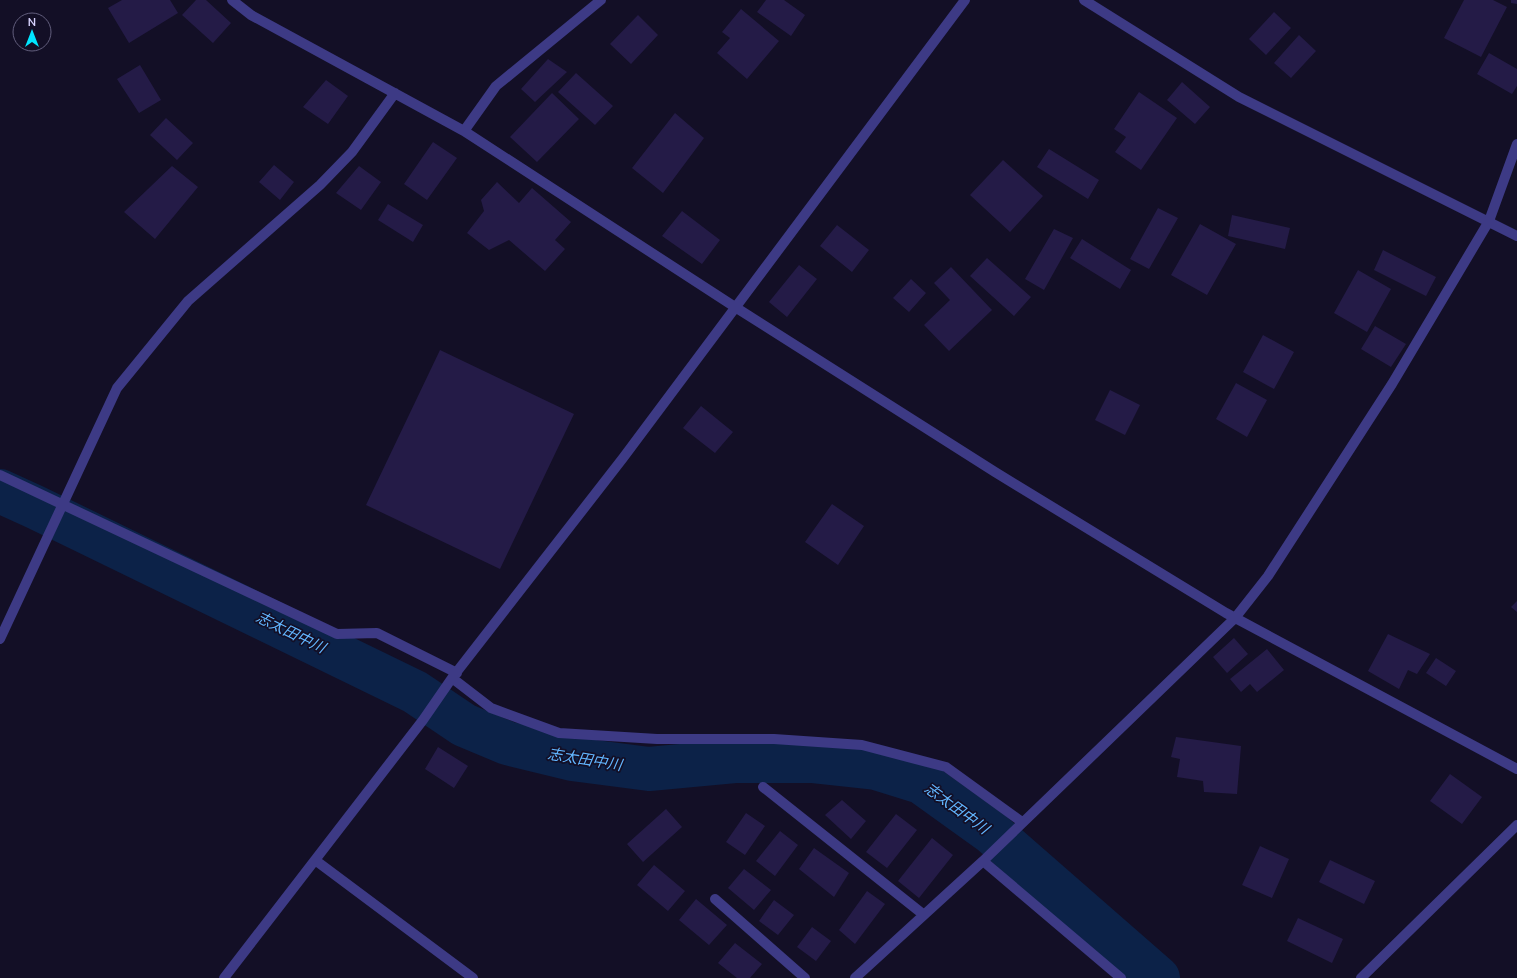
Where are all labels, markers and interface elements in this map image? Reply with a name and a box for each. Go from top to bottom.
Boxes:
north arrow [12,12,52,52]
text: N [28,15,36,29]
water label: 志太田中川 [253,607,331,658]
water label: 志太田中川 [546,744,625,775]
water label: 志太田中川 [921,778,995,839]

